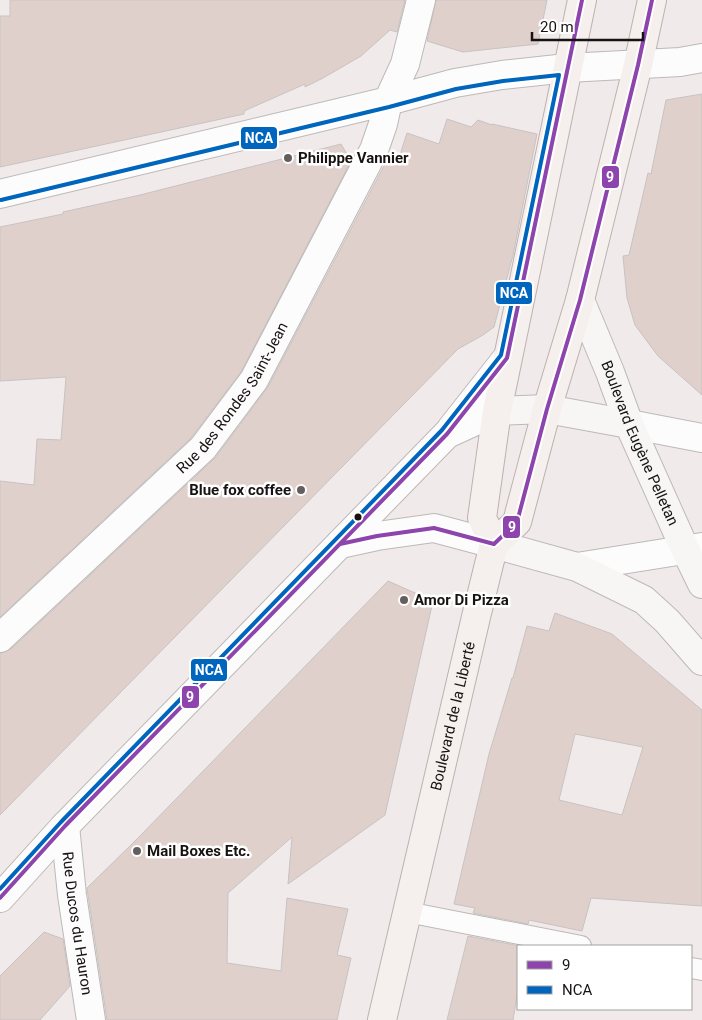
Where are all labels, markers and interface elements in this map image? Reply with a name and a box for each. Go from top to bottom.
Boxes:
scale bar [532,10,643,42]
text: 20 m [540,18,574,36]
line badge: NCA [240,126,278,150]
text: NCA [245,130,274,146]
place label: Philippe Vannier [298,149,409,167]
marker: Philippe Vannier [282,152,294,164]
line badge: 9 [601,165,620,189]
text: 9 [606,169,614,185]
line badge: NCA [495,281,533,305]
text: NCA [500,285,529,301]
street label: Rue des Rondes Saint-Jean [173,319,292,477]
street label: Boulevard Eugène Pelletan [597,358,682,528]
place label: Blue fox coffee [189,481,291,499]
marker: Blue fox coffee [295,484,307,496]
unlabelled marker [353,512,363,522]
line badge: 9 [502,515,521,539]
text: 9 [508,519,516,535]
place label: Amor Di Pizza [414,591,509,609]
marker: Amor Di Pizza [398,594,410,606]
street label: Boulevard de la Liberté [427,640,479,792]
line badge: NCA [190,658,228,682]
text: NCA [195,662,224,678]
line badge: 9 [181,685,200,709]
text: 9 [186,689,194,705]
place label: Mail Boxes Etc. [147,842,250,860]
marker: Mail Boxes Etc. [131,845,143,857]
street label: Rue Ducos du Hauron [59,851,96,996]
legend [517,945,692,1010]
text: 9 [562,956,570,974]
text: NCA [562,981,592,999]

